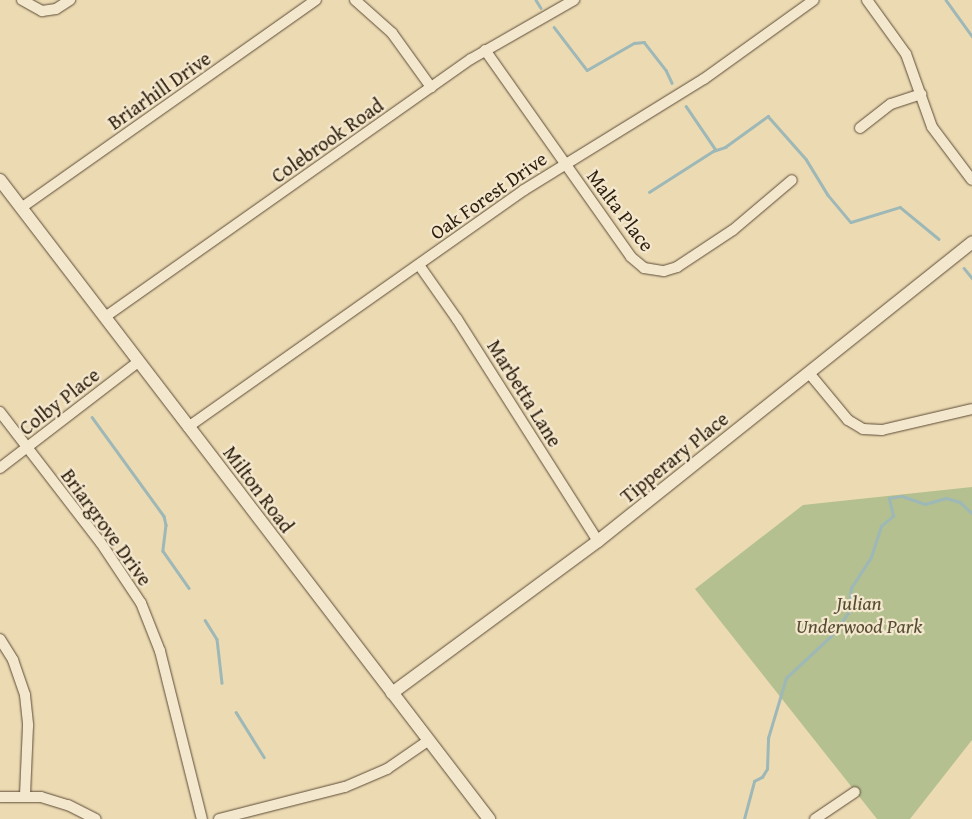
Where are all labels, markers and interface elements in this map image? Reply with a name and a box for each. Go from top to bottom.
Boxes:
street label: Briarhill Drive [103,46,215,134]
street label: Colebrook Road [266,93,388,187]
street label: Oak Forest Drive [425,146,551,244]
street label: Malta Place [582,164,660,256]
street label: Marbetta Lane [483,335,567,451]
street label: Colby Place [14,362,104,440]
street label: Tipperary Place [615,406,733,508]
street label: Milton Road [219,441,299,537]
street label: Briargrove Drive [57,464,157,590]
park label: Julian Underwood Park [796,590,922,637]

